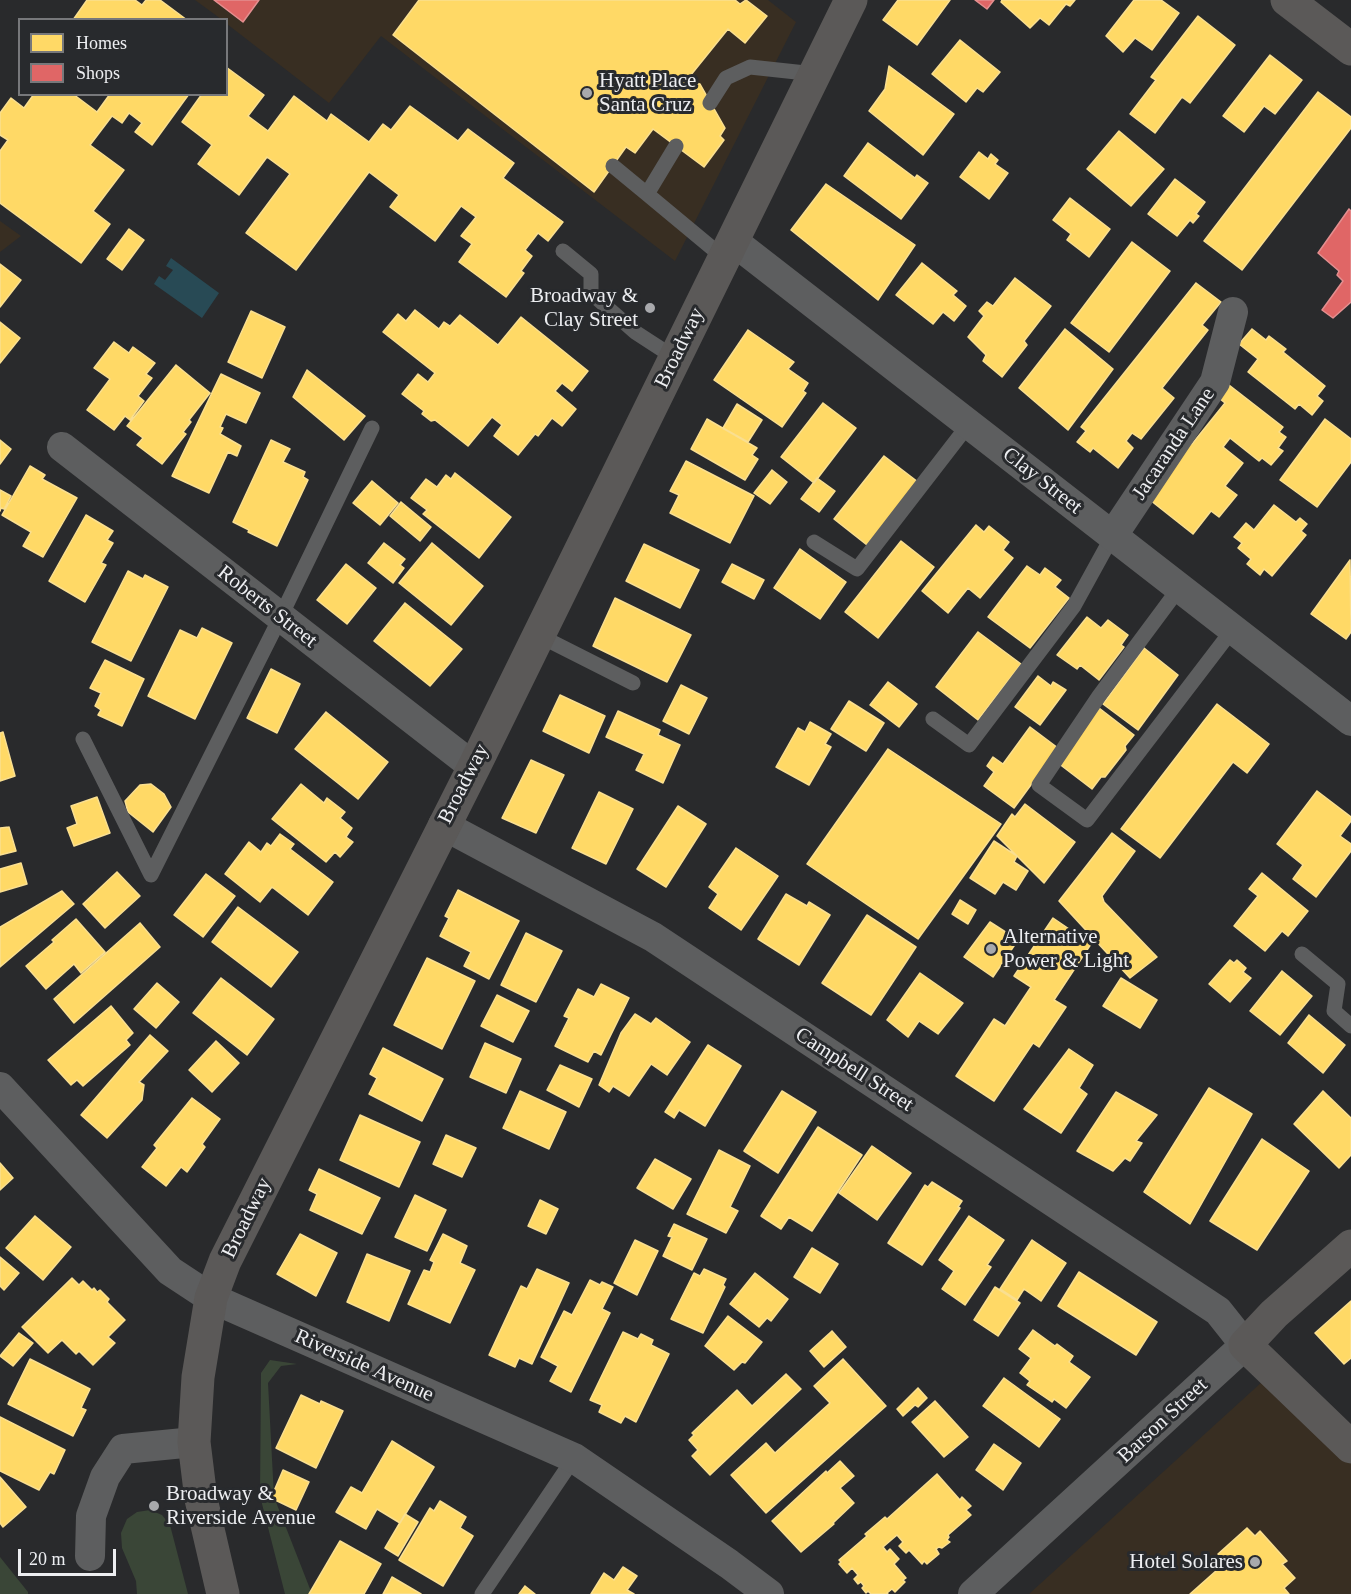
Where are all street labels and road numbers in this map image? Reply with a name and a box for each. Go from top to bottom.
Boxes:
street label: Broadway [650,304,710,392]
street label: Jacaranda Lane [1127,383,1221,505]
street label: Clay Street [997,442,1087,520]
street label: Roberts Street [212,560,322,654]
street label: Broadway [433,740,495,828]
street label: Campbell Street [790,1022,918,1118]
street label: Broadway [217,1174,277,1262]
street label: Riverside Avenue [291,1324,437,1408]
street label: Barson Street [1113,1373,1213,1469]

